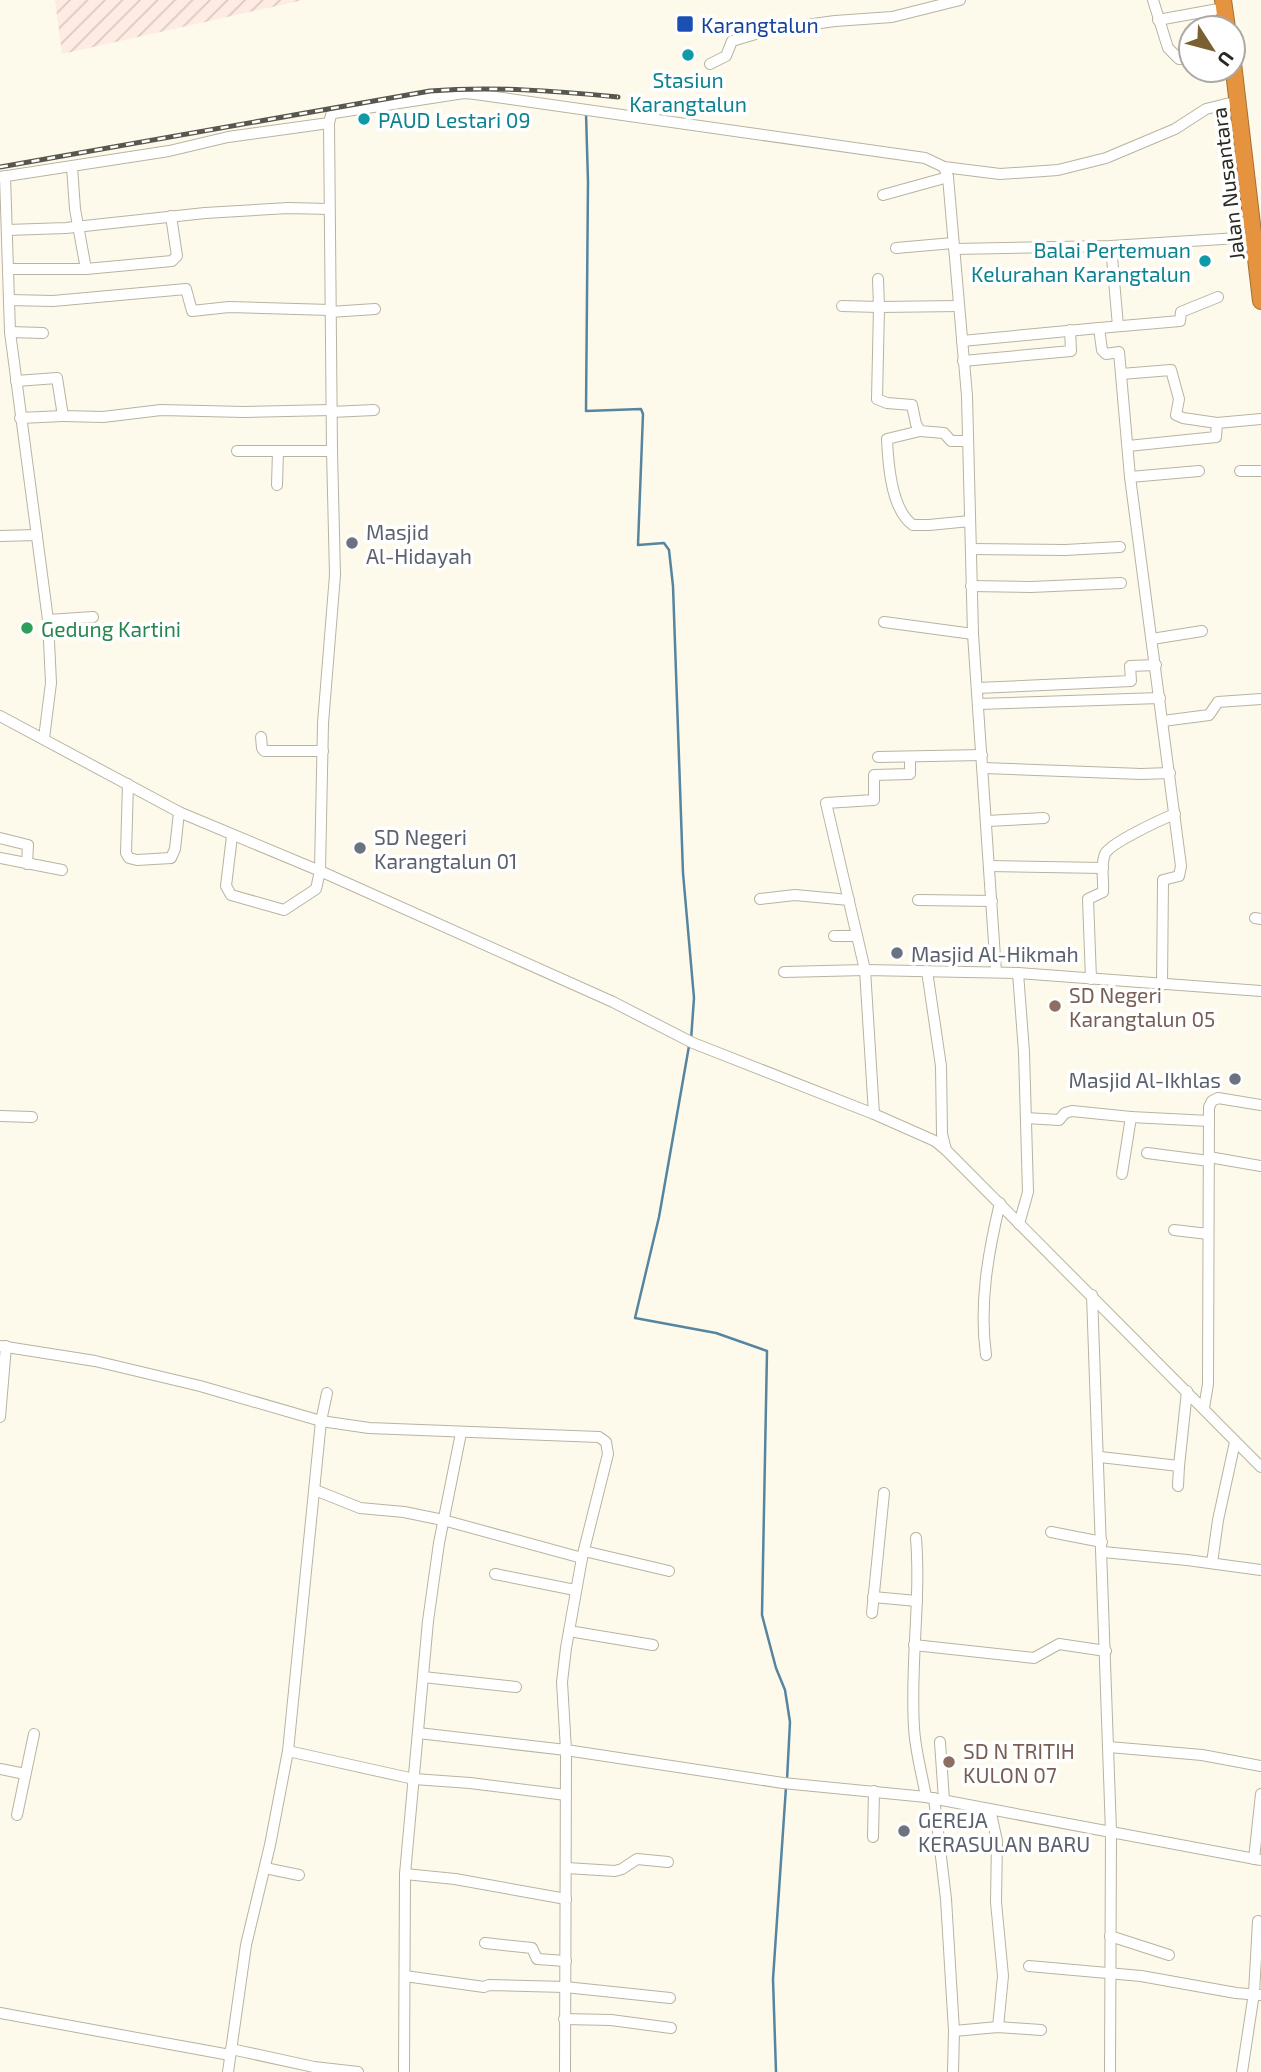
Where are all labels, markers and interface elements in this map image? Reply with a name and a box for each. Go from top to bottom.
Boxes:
place label: Karangtalun [701,12,819,37]
marker: Karangtalun [675,14,695,34]
north arrow [1177,14,1247,84]
marker: Stasiun Karangtalun [680,47,696,63]
text: U [1213,47,1239,71]
place label: Stasiun Karangtalun [629,67,747,116]
street label: Jalan Nusantara [1205,106,1249,262]
place label: PAUD Lestari 09 [378,107,530,132]
marker: PAUD Lestari 09 [356,111,372,127]
place label: Balai Pertemuan Kelurahan Karangtalun [971,237,1191,286]
marker: Balai Pertemuan Kelurahan Karangtalun [1197,253,1213,269]
place label: Masjid Al-Hidayah [366,519,472,568]
marker: Masjid Al-Hidayah [344,535,360,551]
place label: Gedung Kartini [41,616,181,641]
marker: Gedung Kartini [19,620,35,636]
place label: SD Negeri Karangtalun 01 [374,824,517,873]
marker: SD Negeri Karangtalun 01 [352,840,368,856]
place label: Masjid Al-Hikmah [911,941,1079,967]
marker: Masjid Al-Hikmah [889,945,905,961]
place label: SD Negeri Karangtalun 05 [1069,982,1215,1031]
marker: SD Negeri Karangtalun 05 [1047,998,1063,1014]
place label: Masjid Al-Ikhlas [1069,1067,1221,1093]
marker: Masjid Al-Ikhlas [1227,1071,1243,1087]
place label: SD N TRITIH KULON 07 [963,1738,1075,1787]
marker: SD N TRITIH KULON 07 [941,1754,957,1770]
place label: GEREJA KERASULAN BARU [918,1807,1090,1856]
marker: GEREJA KERASULAN BARU [896,1823,912,1839]

